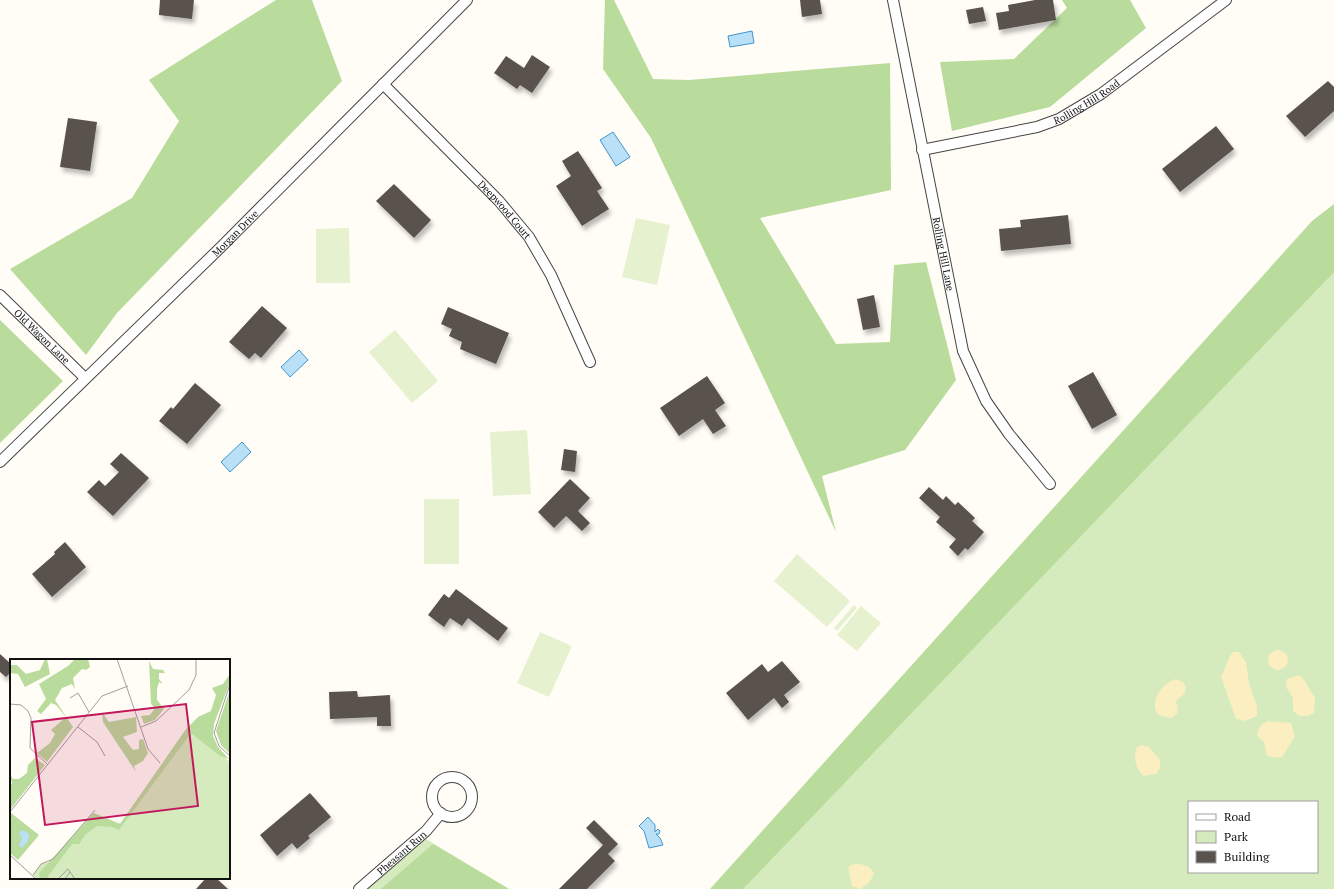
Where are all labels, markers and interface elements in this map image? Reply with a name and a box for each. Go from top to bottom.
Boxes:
street label: Rolling Hill Road [1052,76,1122,127]
street label: Deepwood Court [476,177,534,242]
street label: Morgan Drive [209,207,261,259]
street label: Rolling Hill Lane [930,216,957,292]
street label: Old Wagon Lane [12,306,73,366]
inset map [10,659,230,879]
legend [1188,801,1318,873]
text: Road [1224,809,1251,824]
street label: Pheasant Run [374,827,429,877]
text: Park [1224,829,1249,844]
text: Building [1224,849,1270,864]

